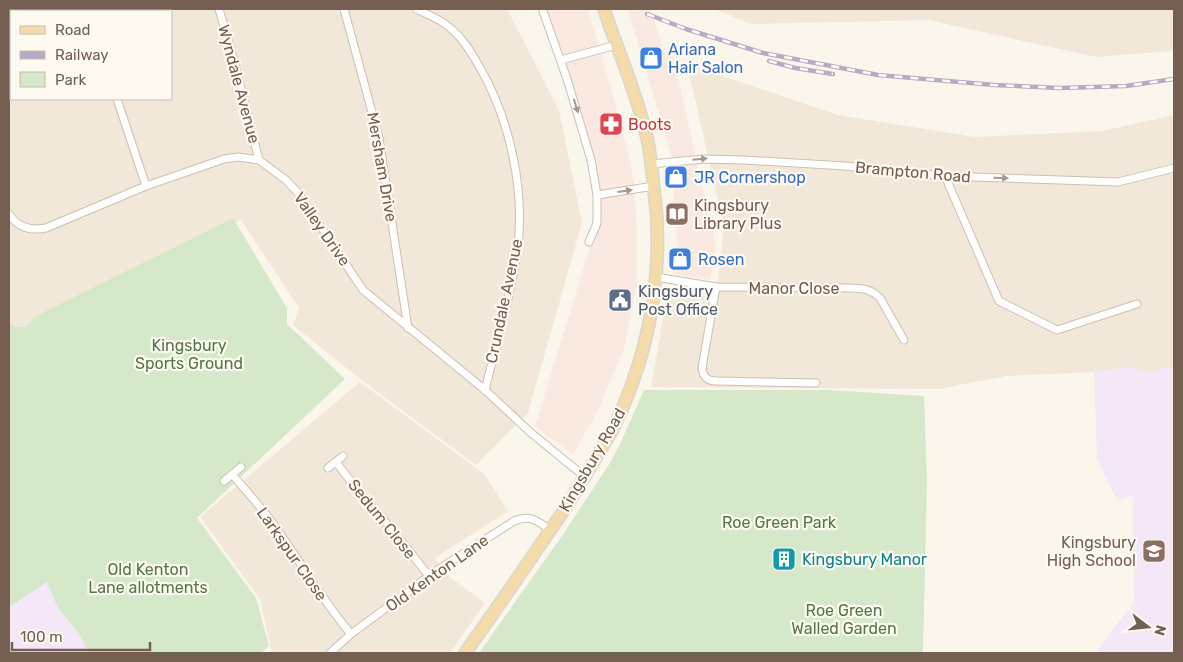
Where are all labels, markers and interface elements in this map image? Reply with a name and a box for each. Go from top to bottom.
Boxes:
legend [10,10,172,100]
text: Road [55,21,91,39]
street label: Wyndale Avenue [214,23,264,145]
place label: Ariana Hair Salon [668,40,743,77]
shop icon: Ariana Hair Salon [638,45,664,71]
text: Railway [55,46,109,64]
text: Park [55,71,86,89]
one-way arrow [572,99,580,114]
street label: Mersham Drive [363,111,401,223]
pharmacy icon: Boots [598,111,624,137]
place label: Boots [628,115,671,134]
one-way arrow [692,155,708,163]
street label: Brampton Road [854,157,972,187]
shop icon: JR Cornershop [663,164,689,190]
place label: JR Cornershop [694,168,806,187]
one-way arrow [994,174,1010,182]
one-way arrow [618,187,634,195]
street label: Valley Drive [290,188,354,270]
place label: Kingsbury Library Plus [694,196,782,233]
library icon: Kingsbury Library Plus [664,201,690,227]
street label: Crundale Avenue [482,237,526,365]
shop icon: Rosen [667,246,693,272]
place label: Rosen [698,250,744,269]
street label: Manor Close [749,279,839,298]
place label: Kingsbury Post Office [638,282,718,319]
public building icon: Kingsbury Post Office [607,287,633,313]
park label: Kingsbury Sports Ground [135,336,243,373]
street label: Kingsbury Road [555,405,629,515]
street label: Sedum Close [344,475,420,563]
street label: Larkspur Close [253,504,331,604]
park label: Roe Green Park [722,513,837,532]
street label: Old Kenton Lane [382,530,492,616]
place label: Kingsbury High School [1047,533,1136,570]
school or university icon: Kingsbury High School [1141,538,1167,564]
building icon: Kingsbury Manor [771,546,797,572]
place label: Kingsbury Manor [802,550,927,569]
park label: Old Kenton Lane allotments [88,560,208,597]
park label: Roe Green Walled Garden [791,601,897,638]
north arrow [1123,602,1173,652]
scale bar [12,620,150,652]
text: N [1150,623,1170,638]
text: 100 m [20,628,62,646]

